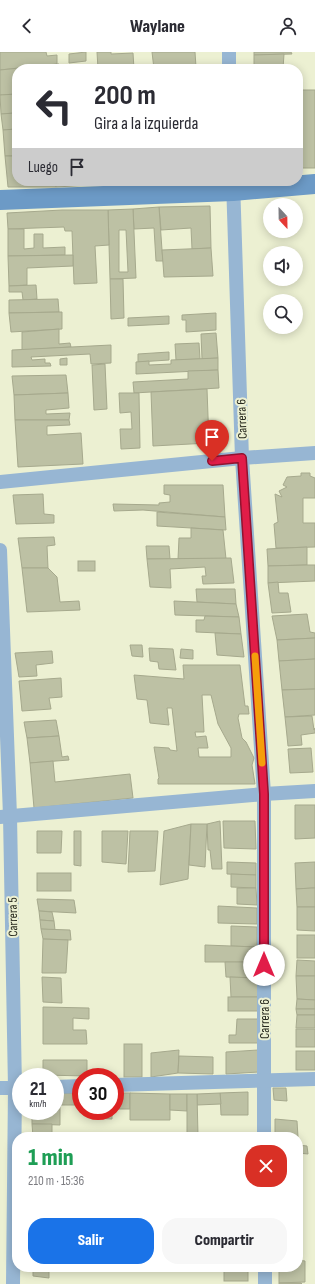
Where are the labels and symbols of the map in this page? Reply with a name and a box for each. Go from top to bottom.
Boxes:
north arrow [263,198,303,238]
street label: Carrera 6 [233,398,251,439]
pin [195,420,229,461]
street label: Carrera 5 [5,897,21,937]
position arrow [243,944,285,986]
street label: Carrera 6 [257,999,273,1039]
speed limit sign: 30 [72,1068,124,1120]

